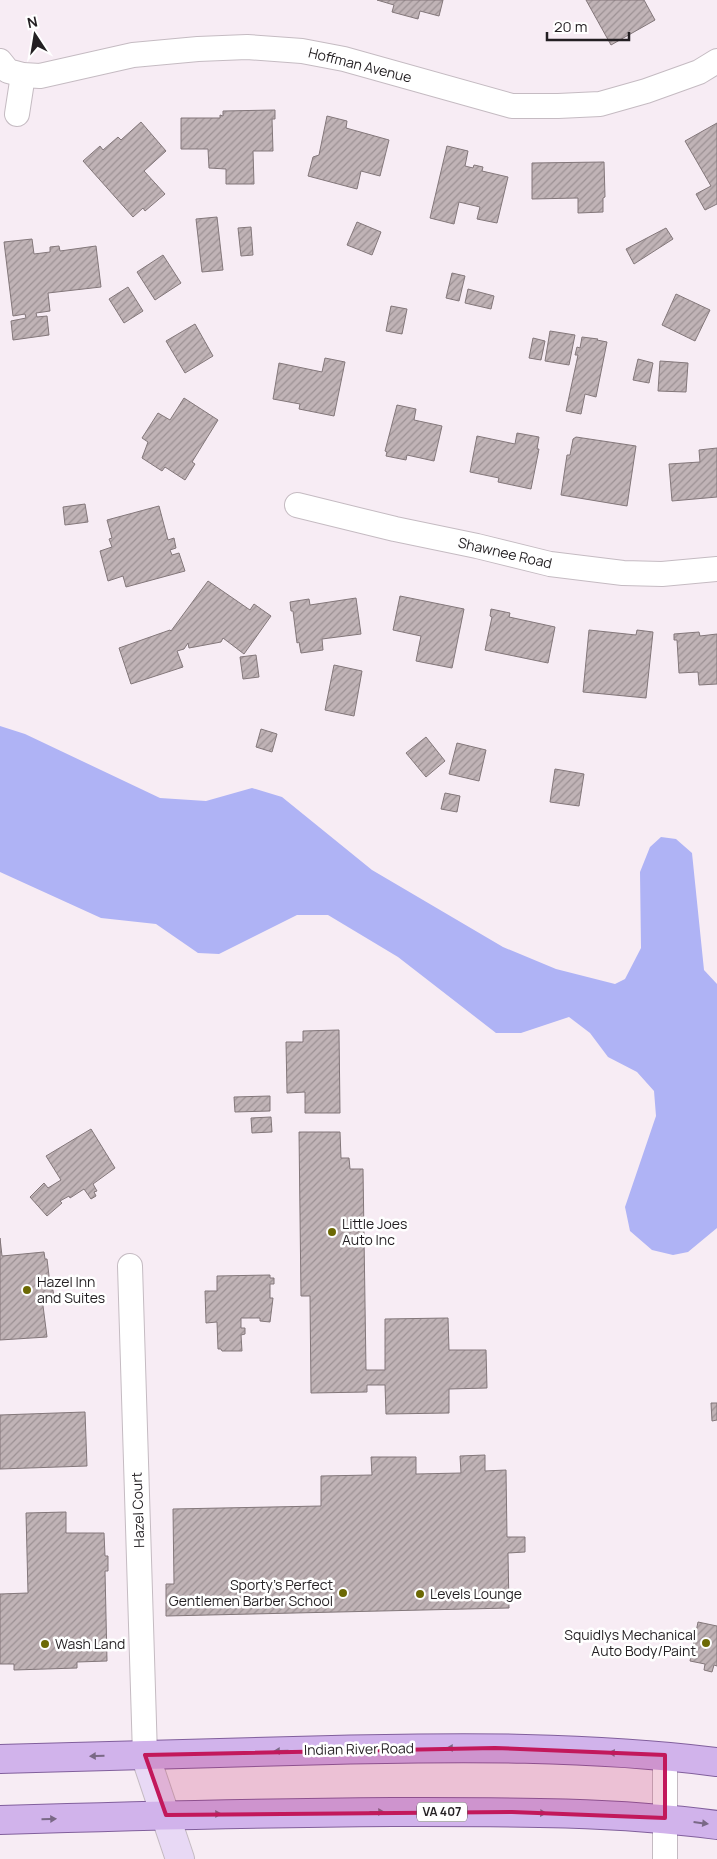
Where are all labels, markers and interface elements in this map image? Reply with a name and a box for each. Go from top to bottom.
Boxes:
north arrow [10,10,60,60]
scale bar [547,10,630,42]
text: N [25,11,39,32]
text: 20 m [554,16,587,37]
street label: Hoffman Avenue [306,42,414,87]
street label: Shawnee Road [456,532,554,573]
place label: Little Joes Auto Inc [342,1214,407,1249]
marker: Little Joes Auto Inc [326,1226,338,1238]
place label: Hazel Inn and Suites [37,1272,105,1307]
marker: Hazel Inn and Suites [21,1284,33,1296]
street label: Hazel Court [127,1471,148,1548]
place label: Sporty's Perfect Gentlemen Barber School [169,1575,333,1610]
place label: Levels Lounge [430,1584,522,1603]
marker: Sporty's Perfect Gentlemen Barber School [337,1587,349,1599]
marker: Levels Lounge [414,1588,426,1600]
place label: Squidlys Mechanical Auto Body/Paint [564,1625,696,1660]
place label: Wash Land [55,1634,125,1653]
marker: Squidlys Mechanical Auto Body/Paint [700,1637,712,1649]
marker: Wash Land [39,1638,51,1650]
street label: Indian River Road [304,1738,414,1759]
one-way arrow [445,1744,461,1752]
one-way arrow [272,1747,288,1755]
one-way arrow [608,1748,624,1756]
one-way arrow [88,1752,104,1760]
road number: VA 407 [417,1802,467,1821]
one-way arrow [369,1808,385,1816]
one-way arrow [207,1809,223,1817]
one-way arrow [531,1809,547,1817]
one-way arrow [41,1814,57,1822]
one-way arrow [694,1819,710,1827]

